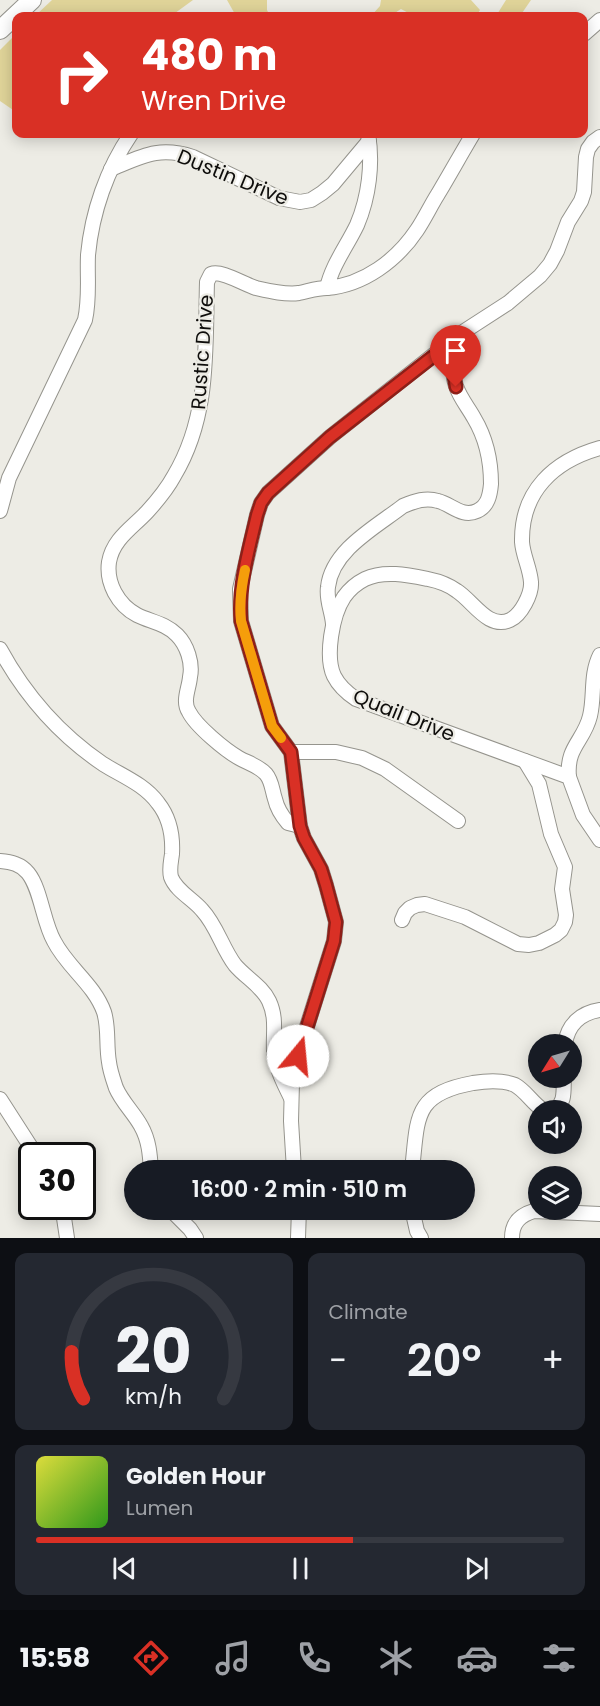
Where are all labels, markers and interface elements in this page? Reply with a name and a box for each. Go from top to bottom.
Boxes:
text: 480 m [141,26,277,85]
icon: right [42,36,120,114]
text: Wren Drive [141,82,286,119]
street label: Dustin Drive [173,142,293,212]
street label: Rustic Drive [184,294,220,410]
pin [430,325,481,387]
icon: arrive [439,334,472,367]
street label: Quail Drive [349,682,459,748]
position arrow [266,1024,330,1088]
north arrow [528,1034,582,1088]
map controls [528,1034,582,1220]
button: sound [528,1100,582,1154]
speed limit sign: 30 [18,1142,96,1220]
button: layers [528,1166,582,1220]
text: 16:00 · 2 min · 510 m [192,1174,407,1205]
text: Climate [329,1298,408,1326]
text: 20 [116,1307,192,1395]
text: 20° [407,1329,482,1392]
text: − [329,1337,347,1384]
text: + [541,1337,564,1384]
text: km/h [125,1381,182,1412]
text: Golden Hour [126,1461,266,1492]
text: Lumen [126,1494,193,1522]
icon: previous [108,1552,141,1585]
icon: pause [284,1552,317,1585]
icon: next [460,1552,493,1585]
icon: directions [130,1637,172,1679]
icon: music [212,1637,254,1679]
icon: phone [293,1637,335,1679]
icon: climate [375,1637,417,1679]
icon: car [456,1637,498,1679]
icon: filters [538,1637,580,1679]
text: 15:58 [20,1639,90,1676]

